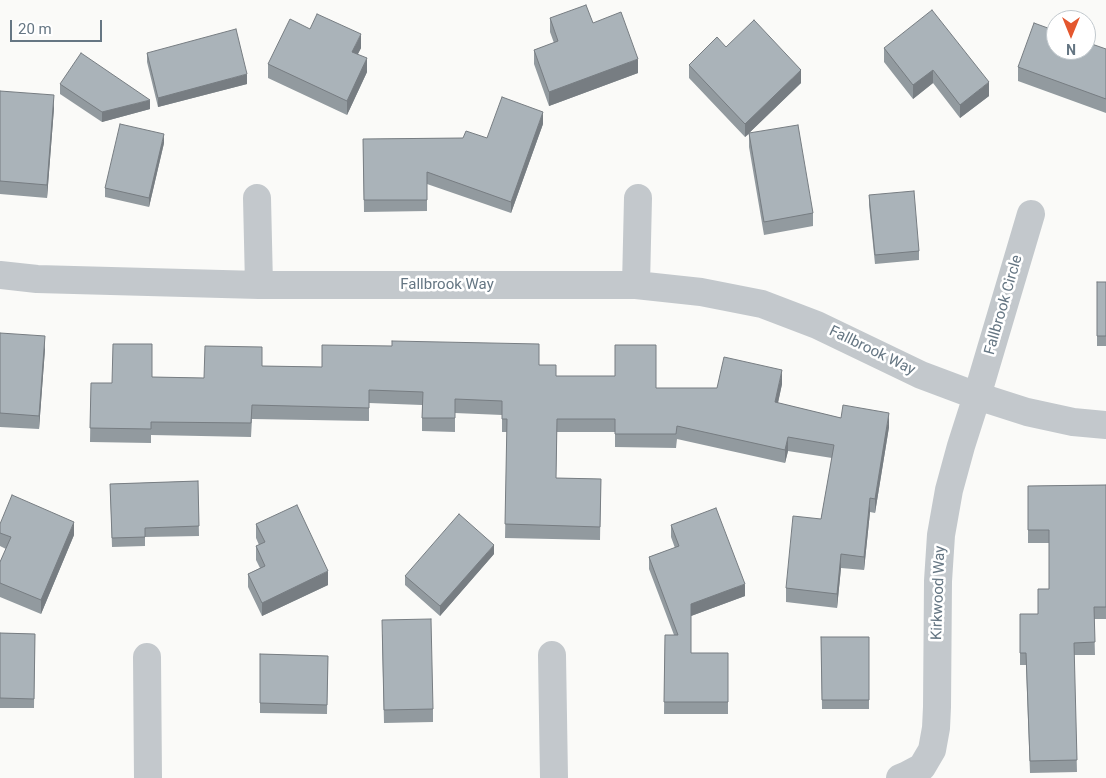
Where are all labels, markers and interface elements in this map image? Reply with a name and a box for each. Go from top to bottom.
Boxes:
scale bar [12,10,105,42]
north arrow [1046,10,1096,60]
text: 20 m [18,20,52,38]
text: N [1066,41,1076,57]
street label: Fallbrook Circle [981,253,1027,357]
street label: Fallbrook Way [400,276,494,294]
street label: Fallbrook Way [826,322,918,380]
street label: Kirkwood Way [928,545,950,641]

